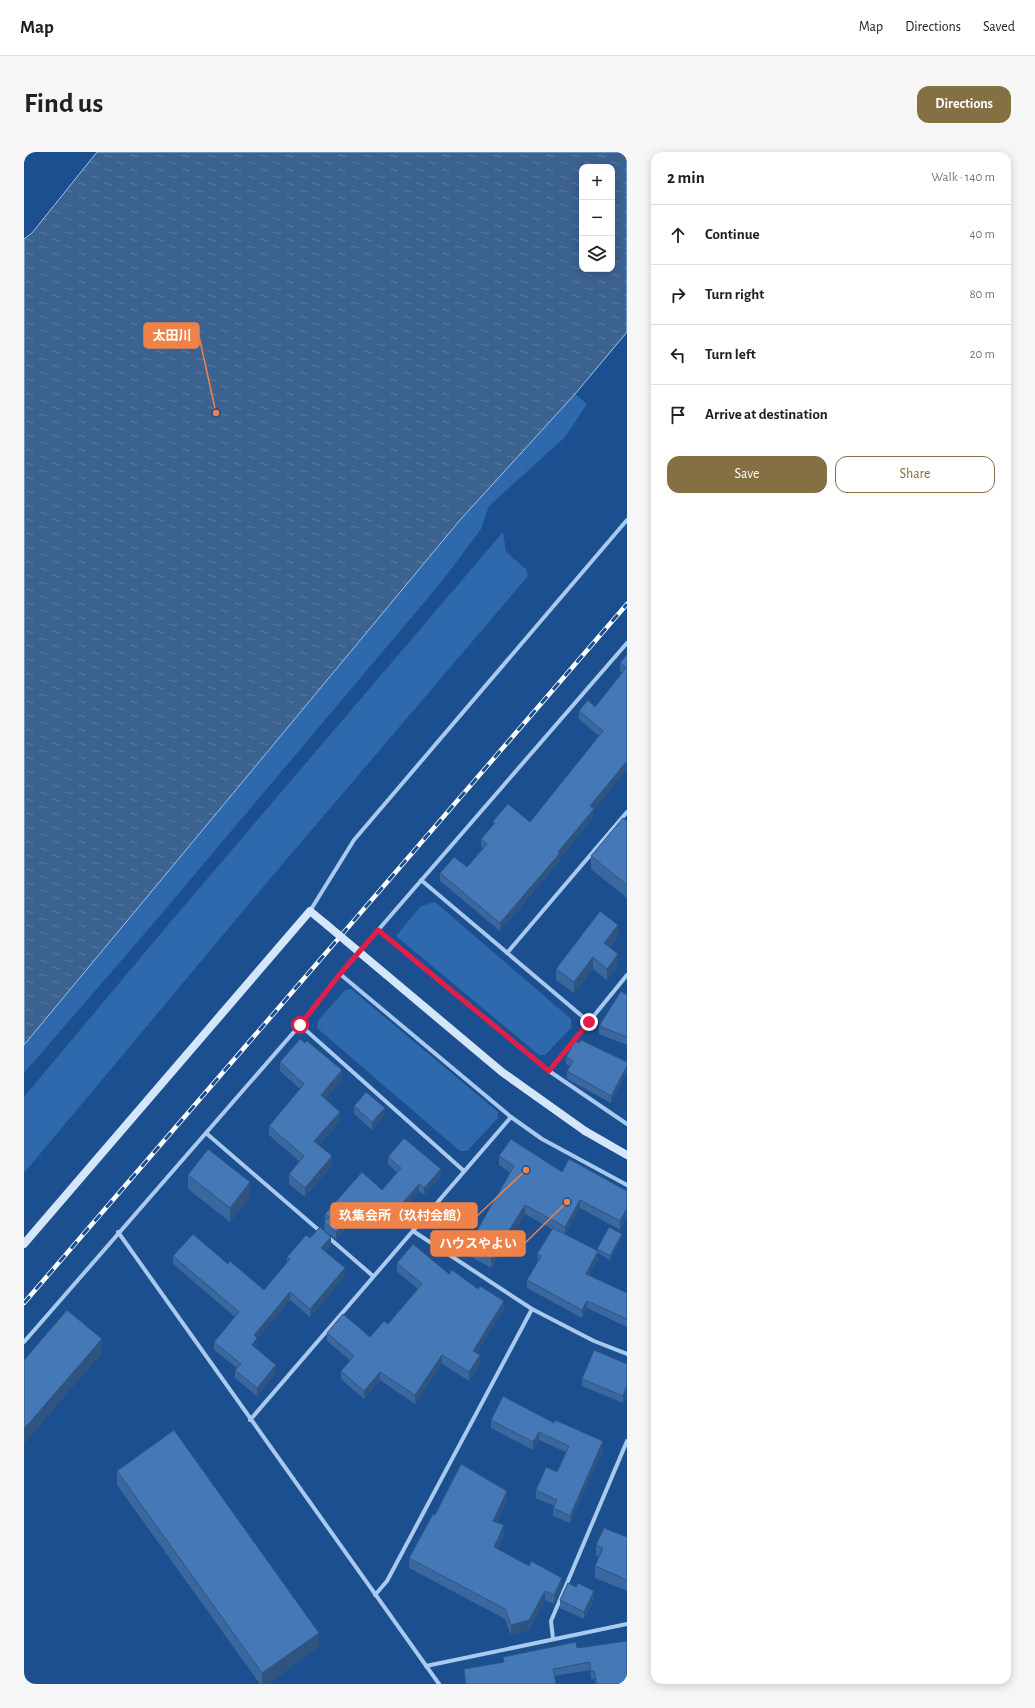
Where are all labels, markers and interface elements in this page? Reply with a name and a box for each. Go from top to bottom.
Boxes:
text: Map [20,18,54,37]
text: Map [859,20,883,34]
text: Directions [905,20,961,34]
text: Saved [983,20,1015,34]
button: Directions [917,86,1011,123]
text: Find us [24,90,103,118]
map controls [579,164,615,272]
button: + [579,164,615,200]
text: 2 min [667,169,705,186]
text: Walk · 140 m [932,171,995,184]
button: − [579,200,615,236]
icon: ahead [667,224,689,246]
text: Continue [705,227,760,242]
text: 40 m [969,228,995,241]
button: layers [579,236,615,272]
icon: right [667,284,689,306]
text: Turn right [705,287,764,302]
text: 80 m [969,288,995,301]
callout: 太田川 [144,323,199,348]
text: 太田川 [152,328,192,343]
icon: left [667,344,689,366]
text: Turn left [705,347,756,362]
text: 20 m [970,348,995,361]
icon: arrive [667,404,689,426]
text: Arrive at destination [705,407,828,422]
button: Save [667,456,827,493]
button: Share [835,456,995,493]
route end [580,1013,598,1031]
route start [291,1016,309,1034]
callout: 玖集会所（玖村会館） [331,1203,477,1228]
text: 玖集会所（玖村会館） [339,1208,469,1223]
callout: ハウスやよい [431,1231,525,1256]
text: ハウスやよい [439,1237,517,1251]

